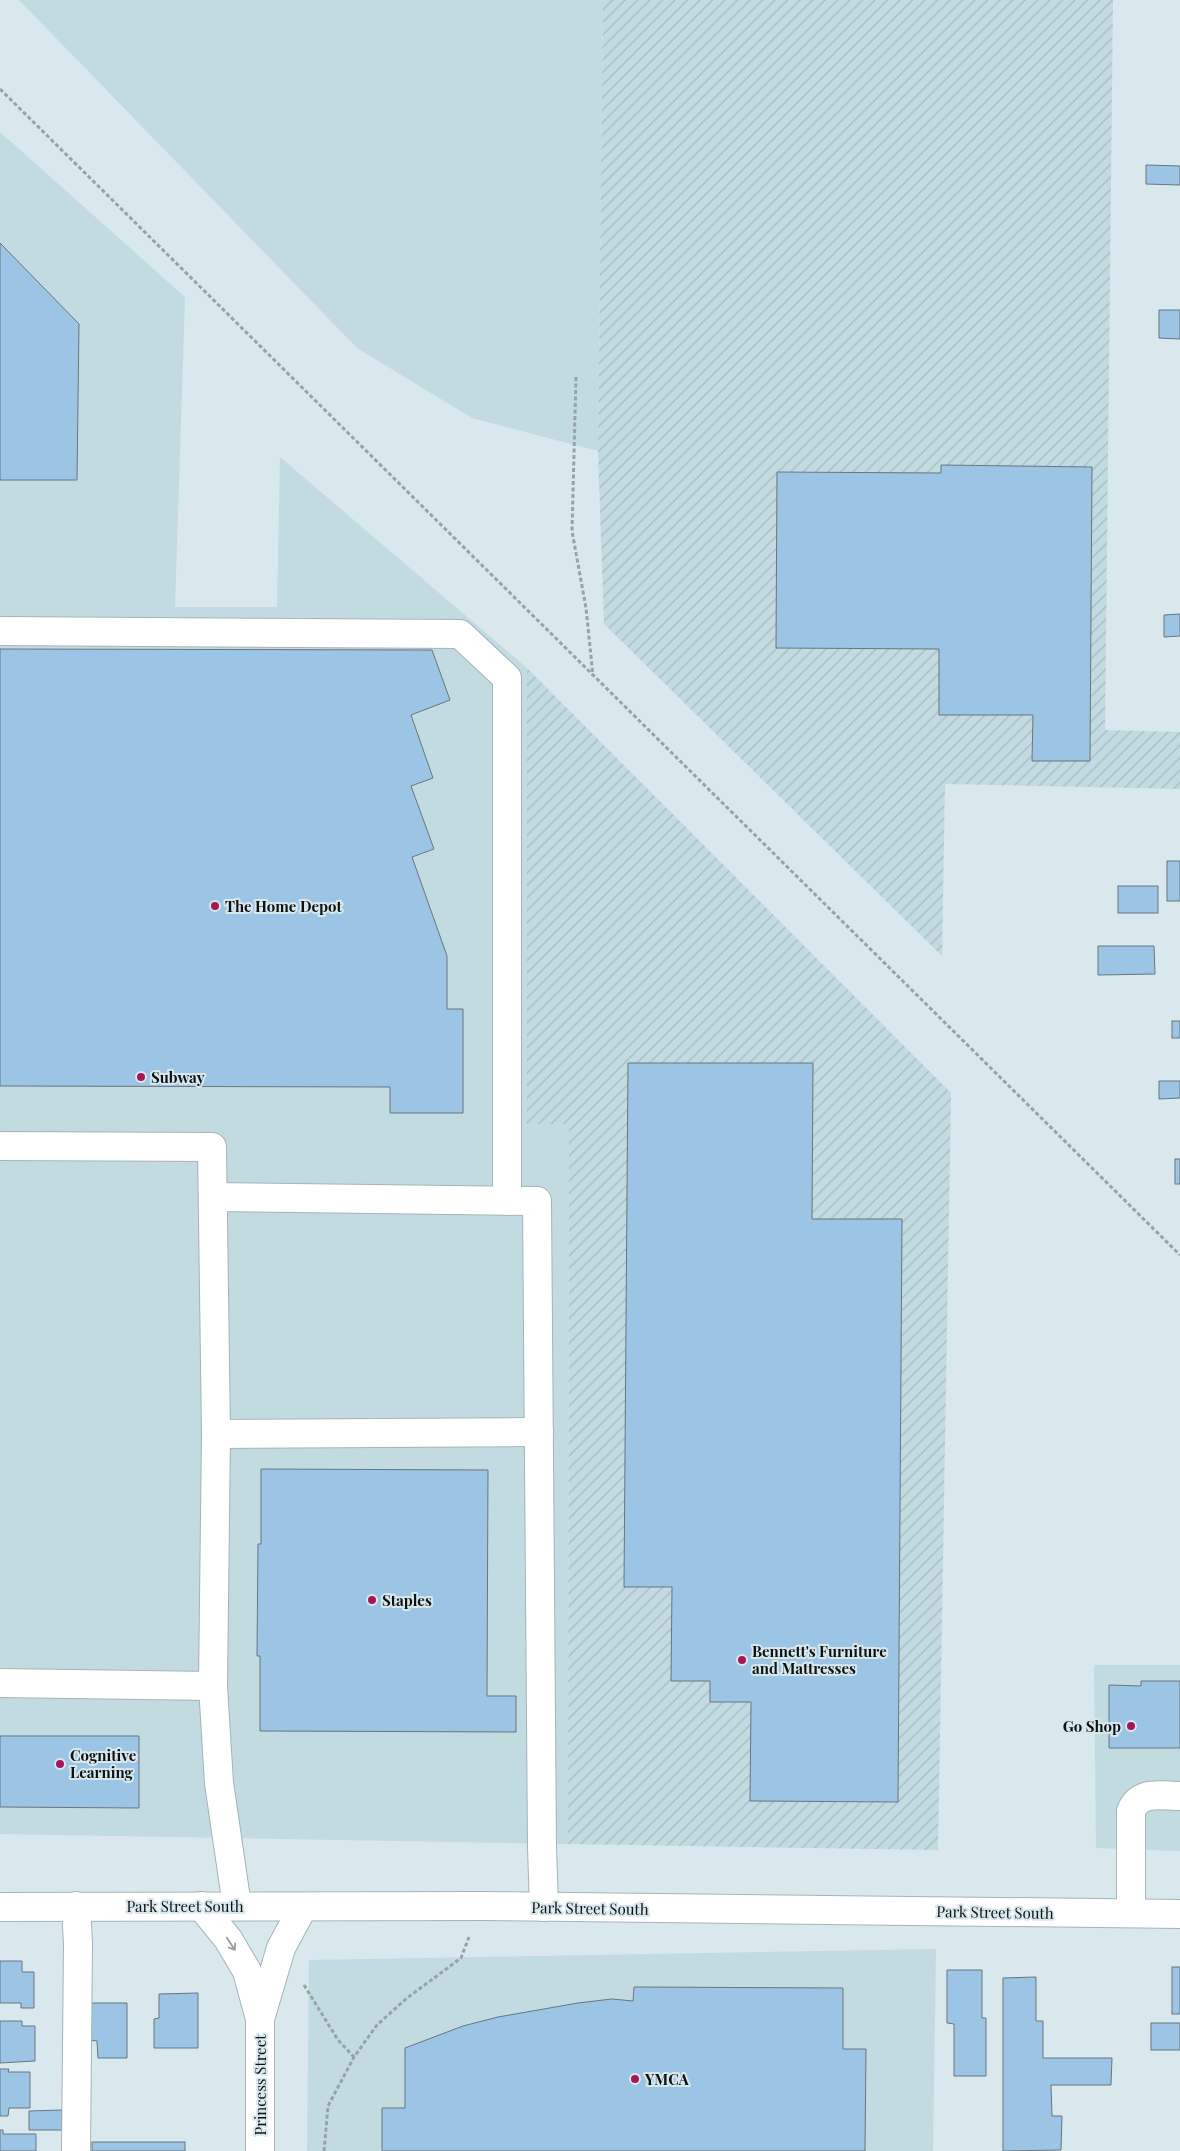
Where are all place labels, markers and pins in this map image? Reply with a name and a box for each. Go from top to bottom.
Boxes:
place label: The Home Depot [225,896,343,916]
marker: The Home Depot [209,900,221,912]
place label: Subway [151,1067,205,1087]
marker: Subway [135,1071,147,1083]
place label: Staples [382,1590,432,1610]
marker: Staples [366,1594,378,1606]
place label: Bennett's Furniture and Mattresses [752,1641,887,1678]
marker: Bennett's Furniture and Mattresses [736,1654,748,1666]
place label: Go Shop [1063,1716,1121,1736]
marker: Go Shop [1125,1720,1137,1732]
place label: Cognitive Learning [70,1745,137,1782]
marker: Cognitive Learning [54,1758,66,1770]
place label: YMCA [644,2069,690,2089]
marker: YMCA [629,2073,641,2085]

